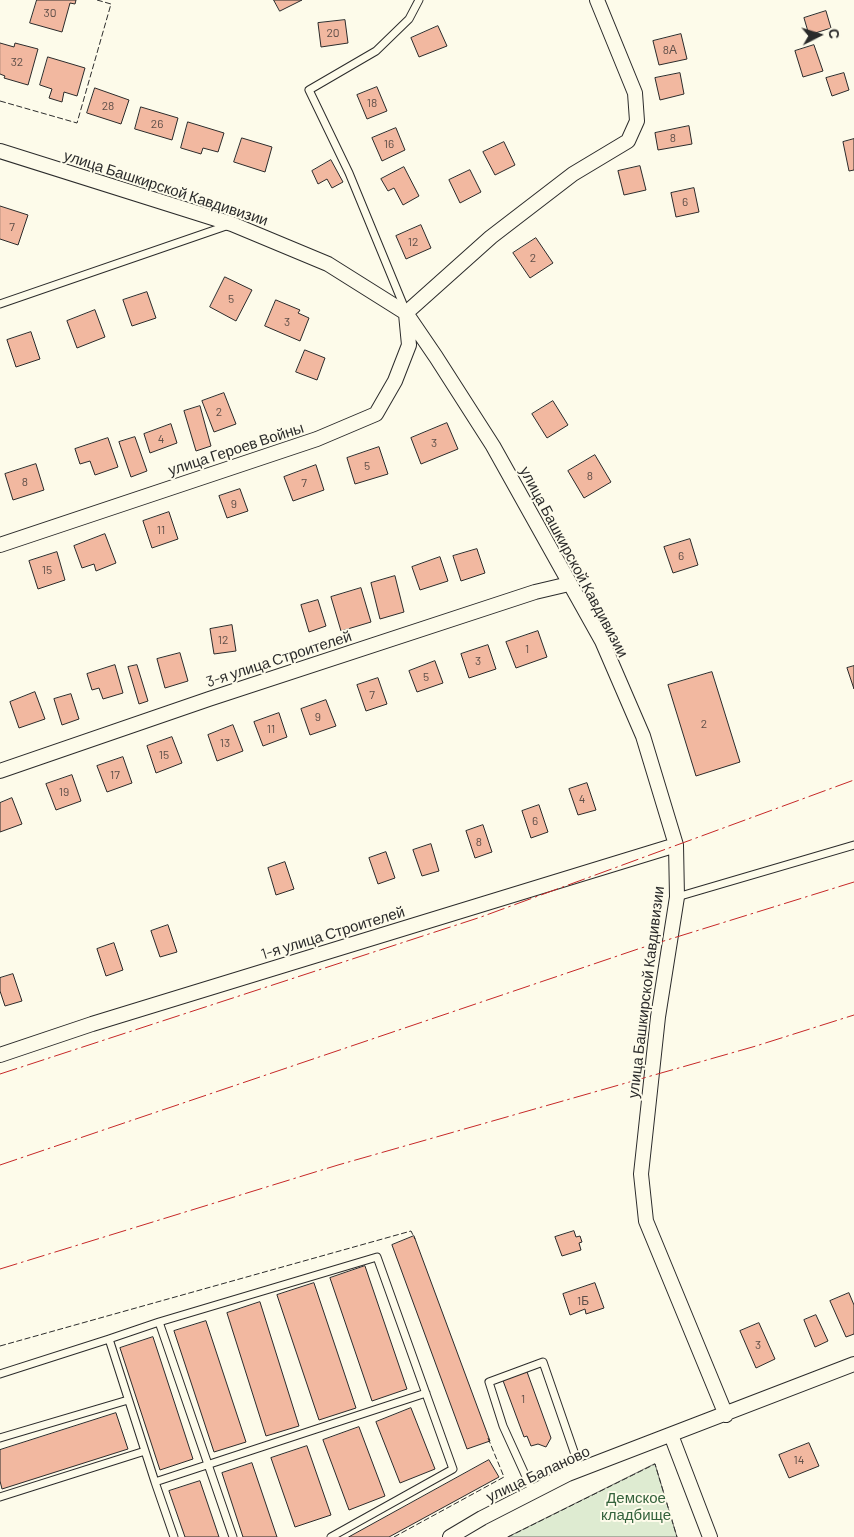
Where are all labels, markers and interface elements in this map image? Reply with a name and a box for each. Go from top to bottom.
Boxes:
house number: 30 [44,6,56,20]
north arrow [794,10,844,60]
house number: 20 [326,26,340,40]
text: С [826,28,843,39]
house number: 8А [663,43,677,57]
house number: 32 [11,55,23,69]
house number: 18 [367,96,377,110]
house number: 28 [102,99,114,113]
house number: 26 [151,117,163,131]
house number: 8 [670,131,676,145]
house number: 16 [384,137,394,151]
street label: улица Башкирской Кавдивизии [62,146,270,230]
house number: 6 [682,195,688,209]
house number: 7 [9,220,15,234]
house number: 12 [408,235,418,249]
house number: 2 [530,251,536,265]
house number: 5 [228,292,234,306]
house number: 3 [284,315,290,329]
house number: 2 [216,405,222,419]
street label: улица Героев Войны [166,419,306,479]
house number: 4 [158,432,164,446]
house number: 3 [431,436,437,450]
house number: 5 [364,459,370,473]
street label: улица Башкирской Кавдивизии [516,463,632,661]
house number: 8 [587,469,593,483]
house number: 8 [22,475,28,489]
house number: 7 [301,476,307,490]
house number: 9 [231,497,237,511]
house number: 11 [157,523,165,537]
house number: 6 [678,549,684,563]
house number: 15 [42,563,52,577]
street label: 3-я улица Строителей [204,627,354,691]
house number: 12 [218,633,228,647]
house number: 1 [525,642,529,656]
house number: 3 [475,654,481,668]
house number: 5 [423,670,429,684]
house number: 7 [369,688,375,702]
house number: 9 [315,710,321,724]
house number: 2 [701,717,707,731]
house number: 11 [267,722,275,736]
house number: 13 [220,736,230,750]
house number: 15 [159,748,169,762]
house number: 17 [110,768,120,782]
house number: 19 [59,785,69,799]
house number: 4 [579,792,585,806]
house number: 6 [532,814,538,828]
house number: 8 [476,835,482,849]
street label: улица Башкирской Кавдивизии [624,885,668,1099]
street label: 1-я улица Строителей [259,903,407,963]
house number: 1Б [577,1294,589,1308]
house number: 3 [755,1338,761,1352]
house number: 1 [521,1392,525,1406]
street label: улица Баланово [483,1442,593,1506]
house number: 14 [794,1453,804,1467]
park label: Демское кладбище [601,1489,671,1524]

